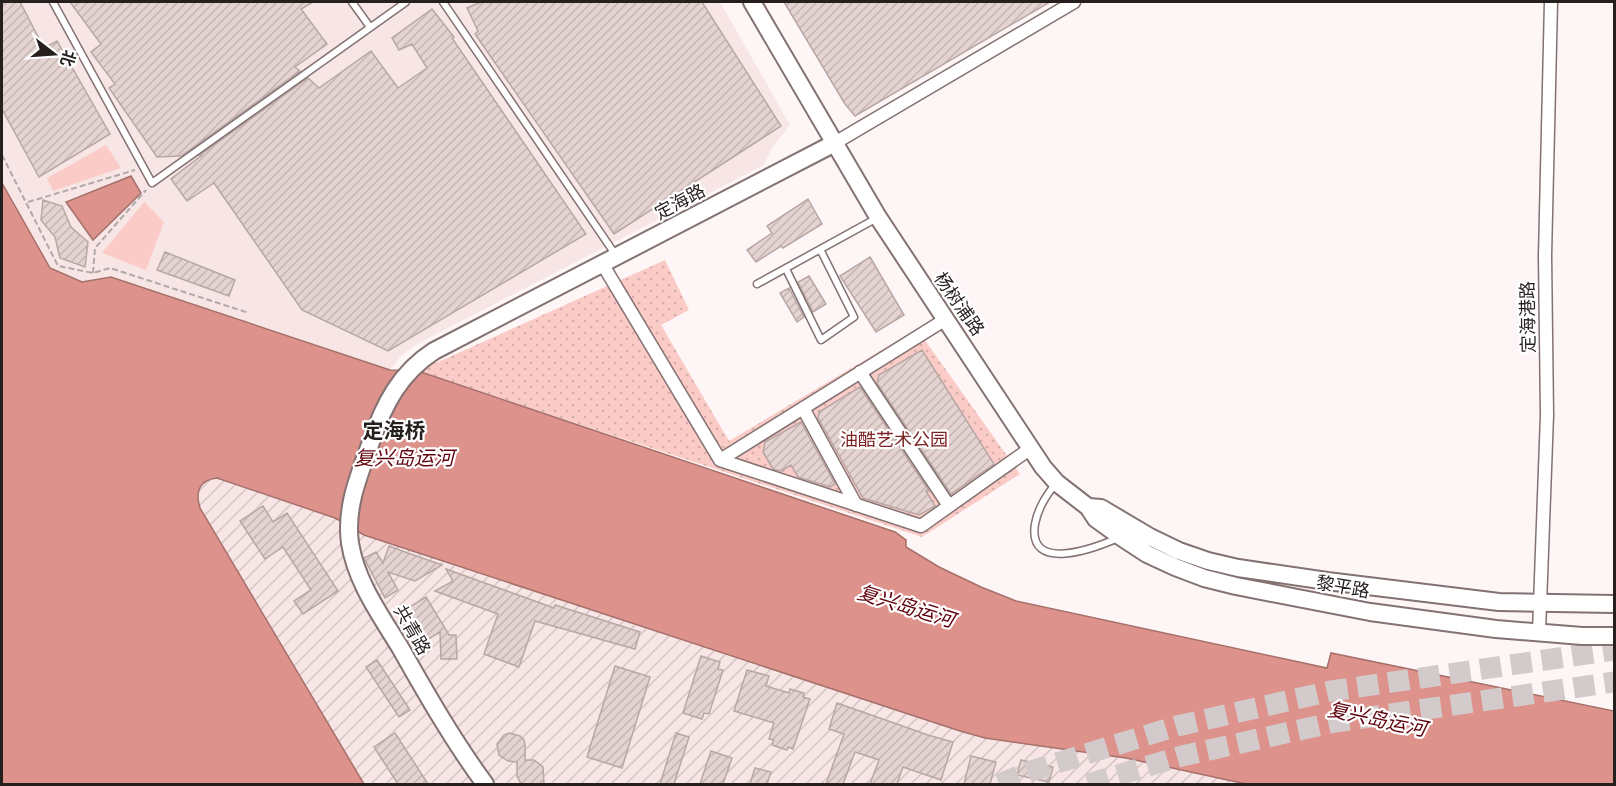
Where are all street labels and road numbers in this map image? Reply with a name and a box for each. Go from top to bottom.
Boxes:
street label: 定海路 [651,180,708,223]
street label: 杨树浦路 [931,268,989,339]
street label: 定海港路 [1516,281,1538,353]
street label: 黎平路 [1315,571,1371,601]
street label: 共青路 [391,601,435,658]

